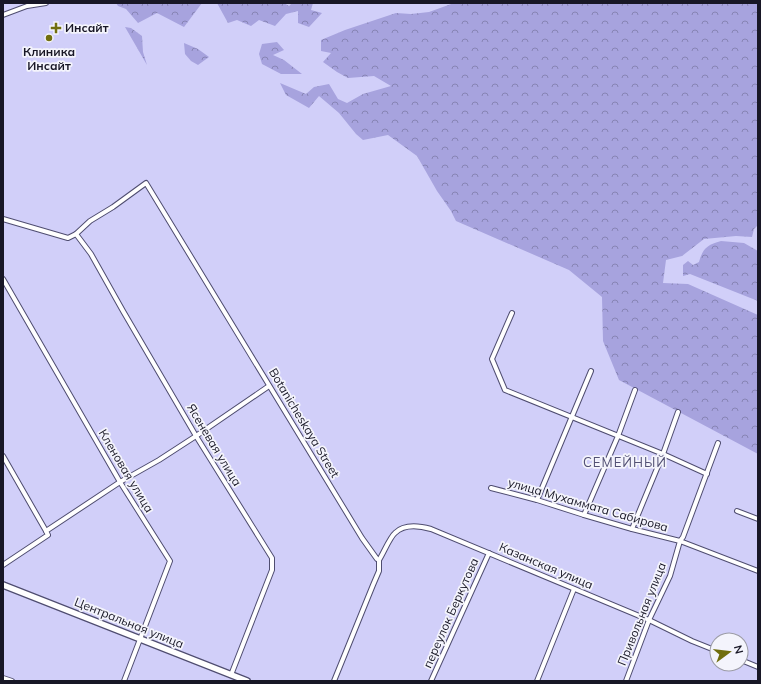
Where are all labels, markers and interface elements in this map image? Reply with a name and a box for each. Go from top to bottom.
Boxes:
place label: Инсайт [65,20,109,35]
marker: Инсайт [50,22,62,34]
marker: Клиника Инсайт [44,33,54,43]
place label: Клиника Инсайт [23,44,75,73]
street label: Botanicheskaya Street [266,365,343,480]
street label: Ясеневая улица [184,401,245,489]
street label: Кленовая улица [96,426,157,515]
district label: СЕМЕЙНЫЙ [583,454,667,470]
street label: улица Мухаммата Сабирова [506,474,670,535]
street label: Казанская улица [497,539,595,592]
street label: переулок Беркутова [420,555,482,670]
street label: Привольная улица [614,560,669,668]
street label: Центральная улица [72,594,186,651]
north arrow [709,632,749,672]
text: N [731,644,746,655]

